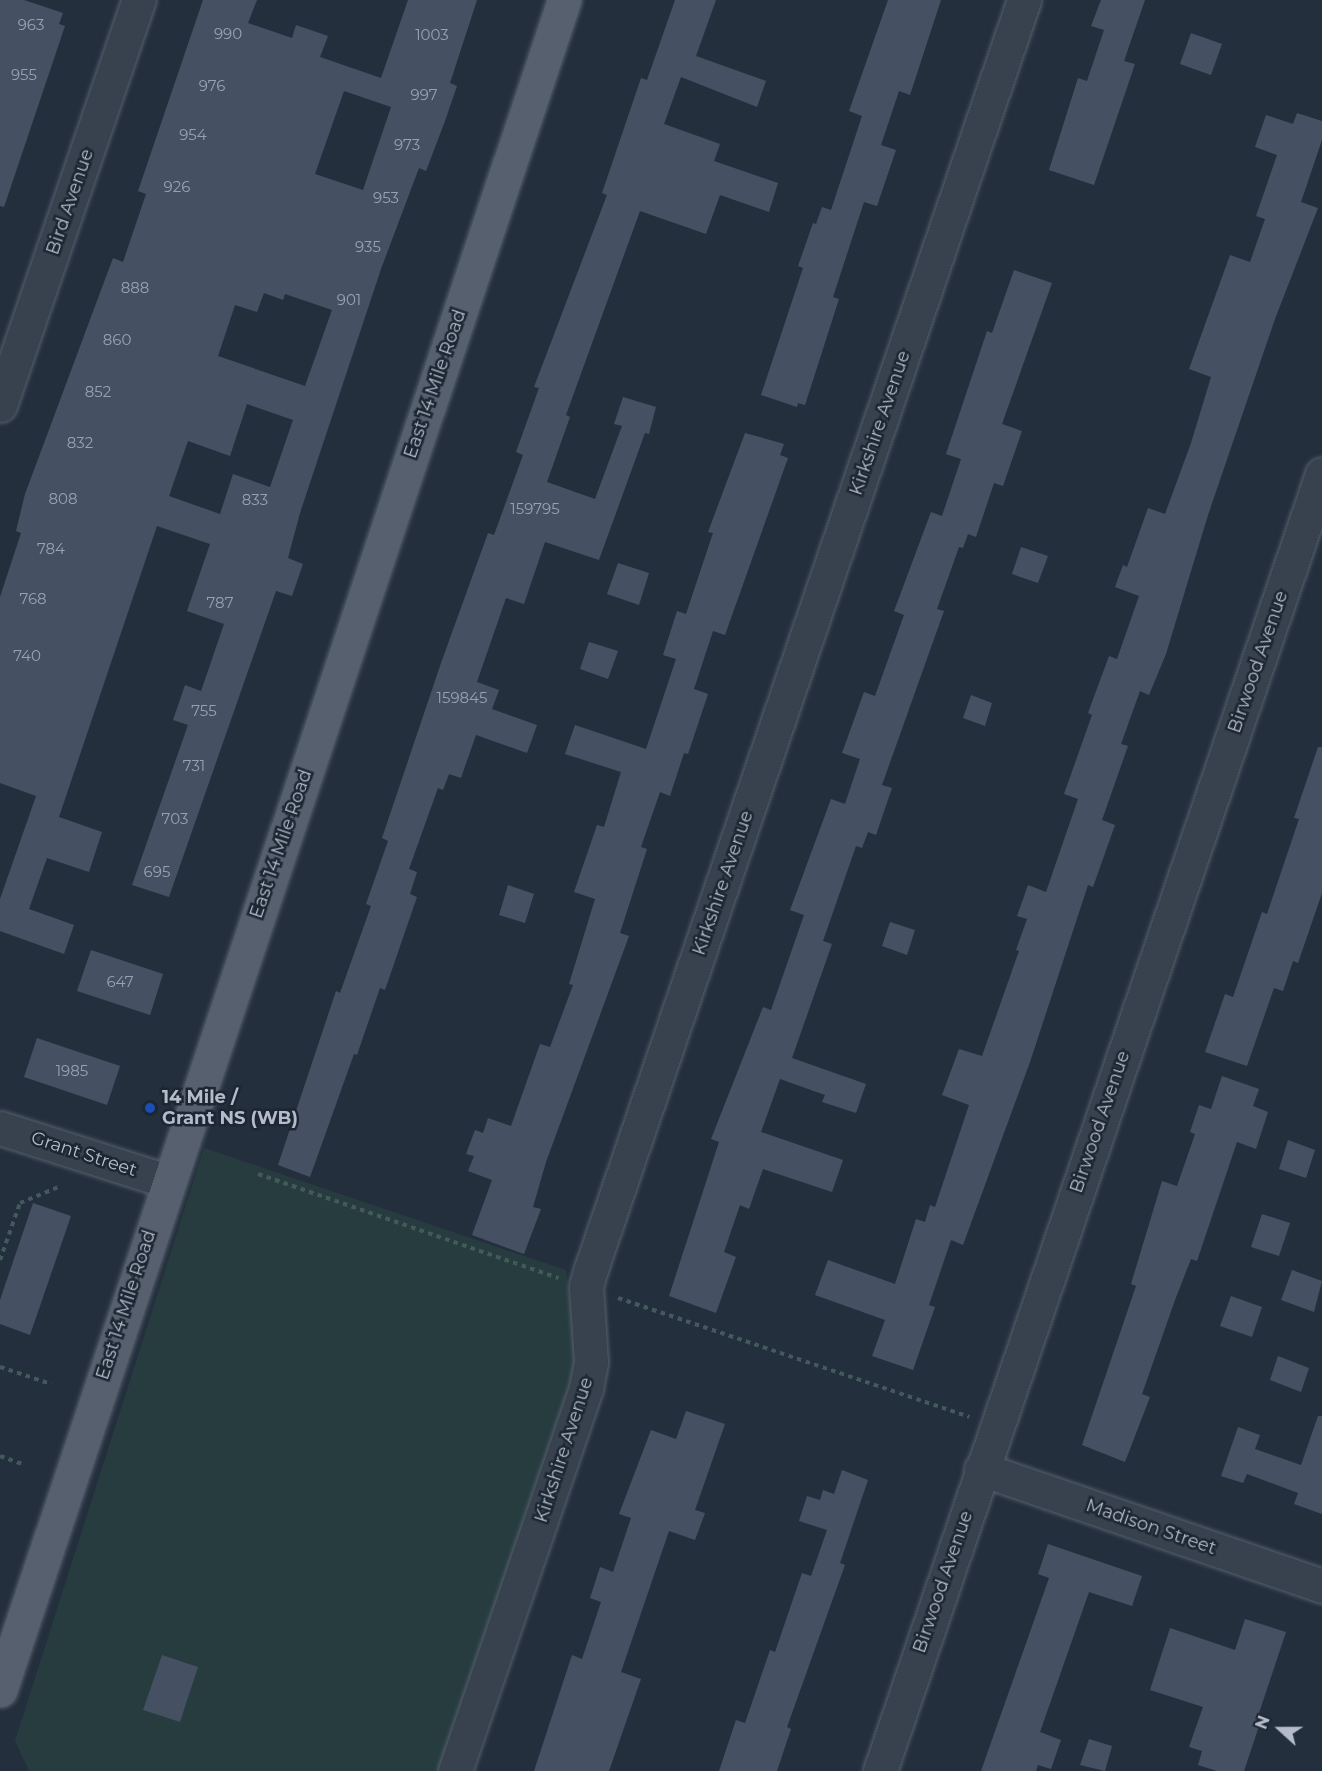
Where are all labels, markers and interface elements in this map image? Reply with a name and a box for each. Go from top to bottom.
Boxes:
house number: 963 [18,16,44,34]
house number: 990 [214,25,242,43]
house number: 1003 [415,26,449,44]
house number: 955 [11,66,37,84]
house number: 976 [199,77,225,95]
house number: 997 [411,86,437,104]
house number: 954 [179,126,207,144]
house number: 973 [394,136,420,154]
street label: Bird Avenue [42,146,98,258]
house number: 926 [164,178,190,196]
house number: 953 [373,189,399,207]
house number: 935 [355,238,381,256]
house number: 888 [121,279,149,297]
house number: 901 [337,291,361,309]
street label: East 14 Mile Road [399,307,471,461]
house number: 860 [103,331,131,349]
street label: Kirkshire Avenue [845,348,915,498]
house number: 852 [85,383,111,401]
house number: 832 [67,434,93,452]
house number: 808 [48,490,78,508]
house number: 833 [242,491,268,509]
house number: 159795 [510,500,560,518]
house number: 784 [37,540,65,558]
street label: Birwood Avenue [1224,588,1292,736]
house number: 768 [19,590,47,608]
house number: 787 [207,594,233,612]
house number: 740 [13,647,41,665]
house number: 159845 [437,689,487,707]
house number: 755 [191,702,217,720]
house number: 731 [183,757,205,775]
street label: East 14 Mile Road [245,767,317,921]
street label: Kirkshire Avenue [688,808,758,958]
house number: 703 [162,810,188,828]
house number: 695 [144,863,170,881]
house number: 647 [106,973,134,991]
street label: Birwood Avenue [1066,1048,1134,1196]
house number: 1985 [56,1062,88,1080]
place label: 14 Mile / Grant NS (WB) [162,1087,298,1130]
marker: 14 Mile / Grant NS (WB) [143,1101,157,1115]
street label: Grant Street [29,1127,139,1181]
street label: East 14 Mile Road [92,1227,160,1383]
street label: Kirkshire Avenue [530,1375,598,1525]
street label: Madison Street [1083,1495,1219,1559]
street label: Birwood Avenue [909,1508,977,1656]
north arrow [1250,1699,1310,1759]
text: N [1252,1713,1274,1732]

